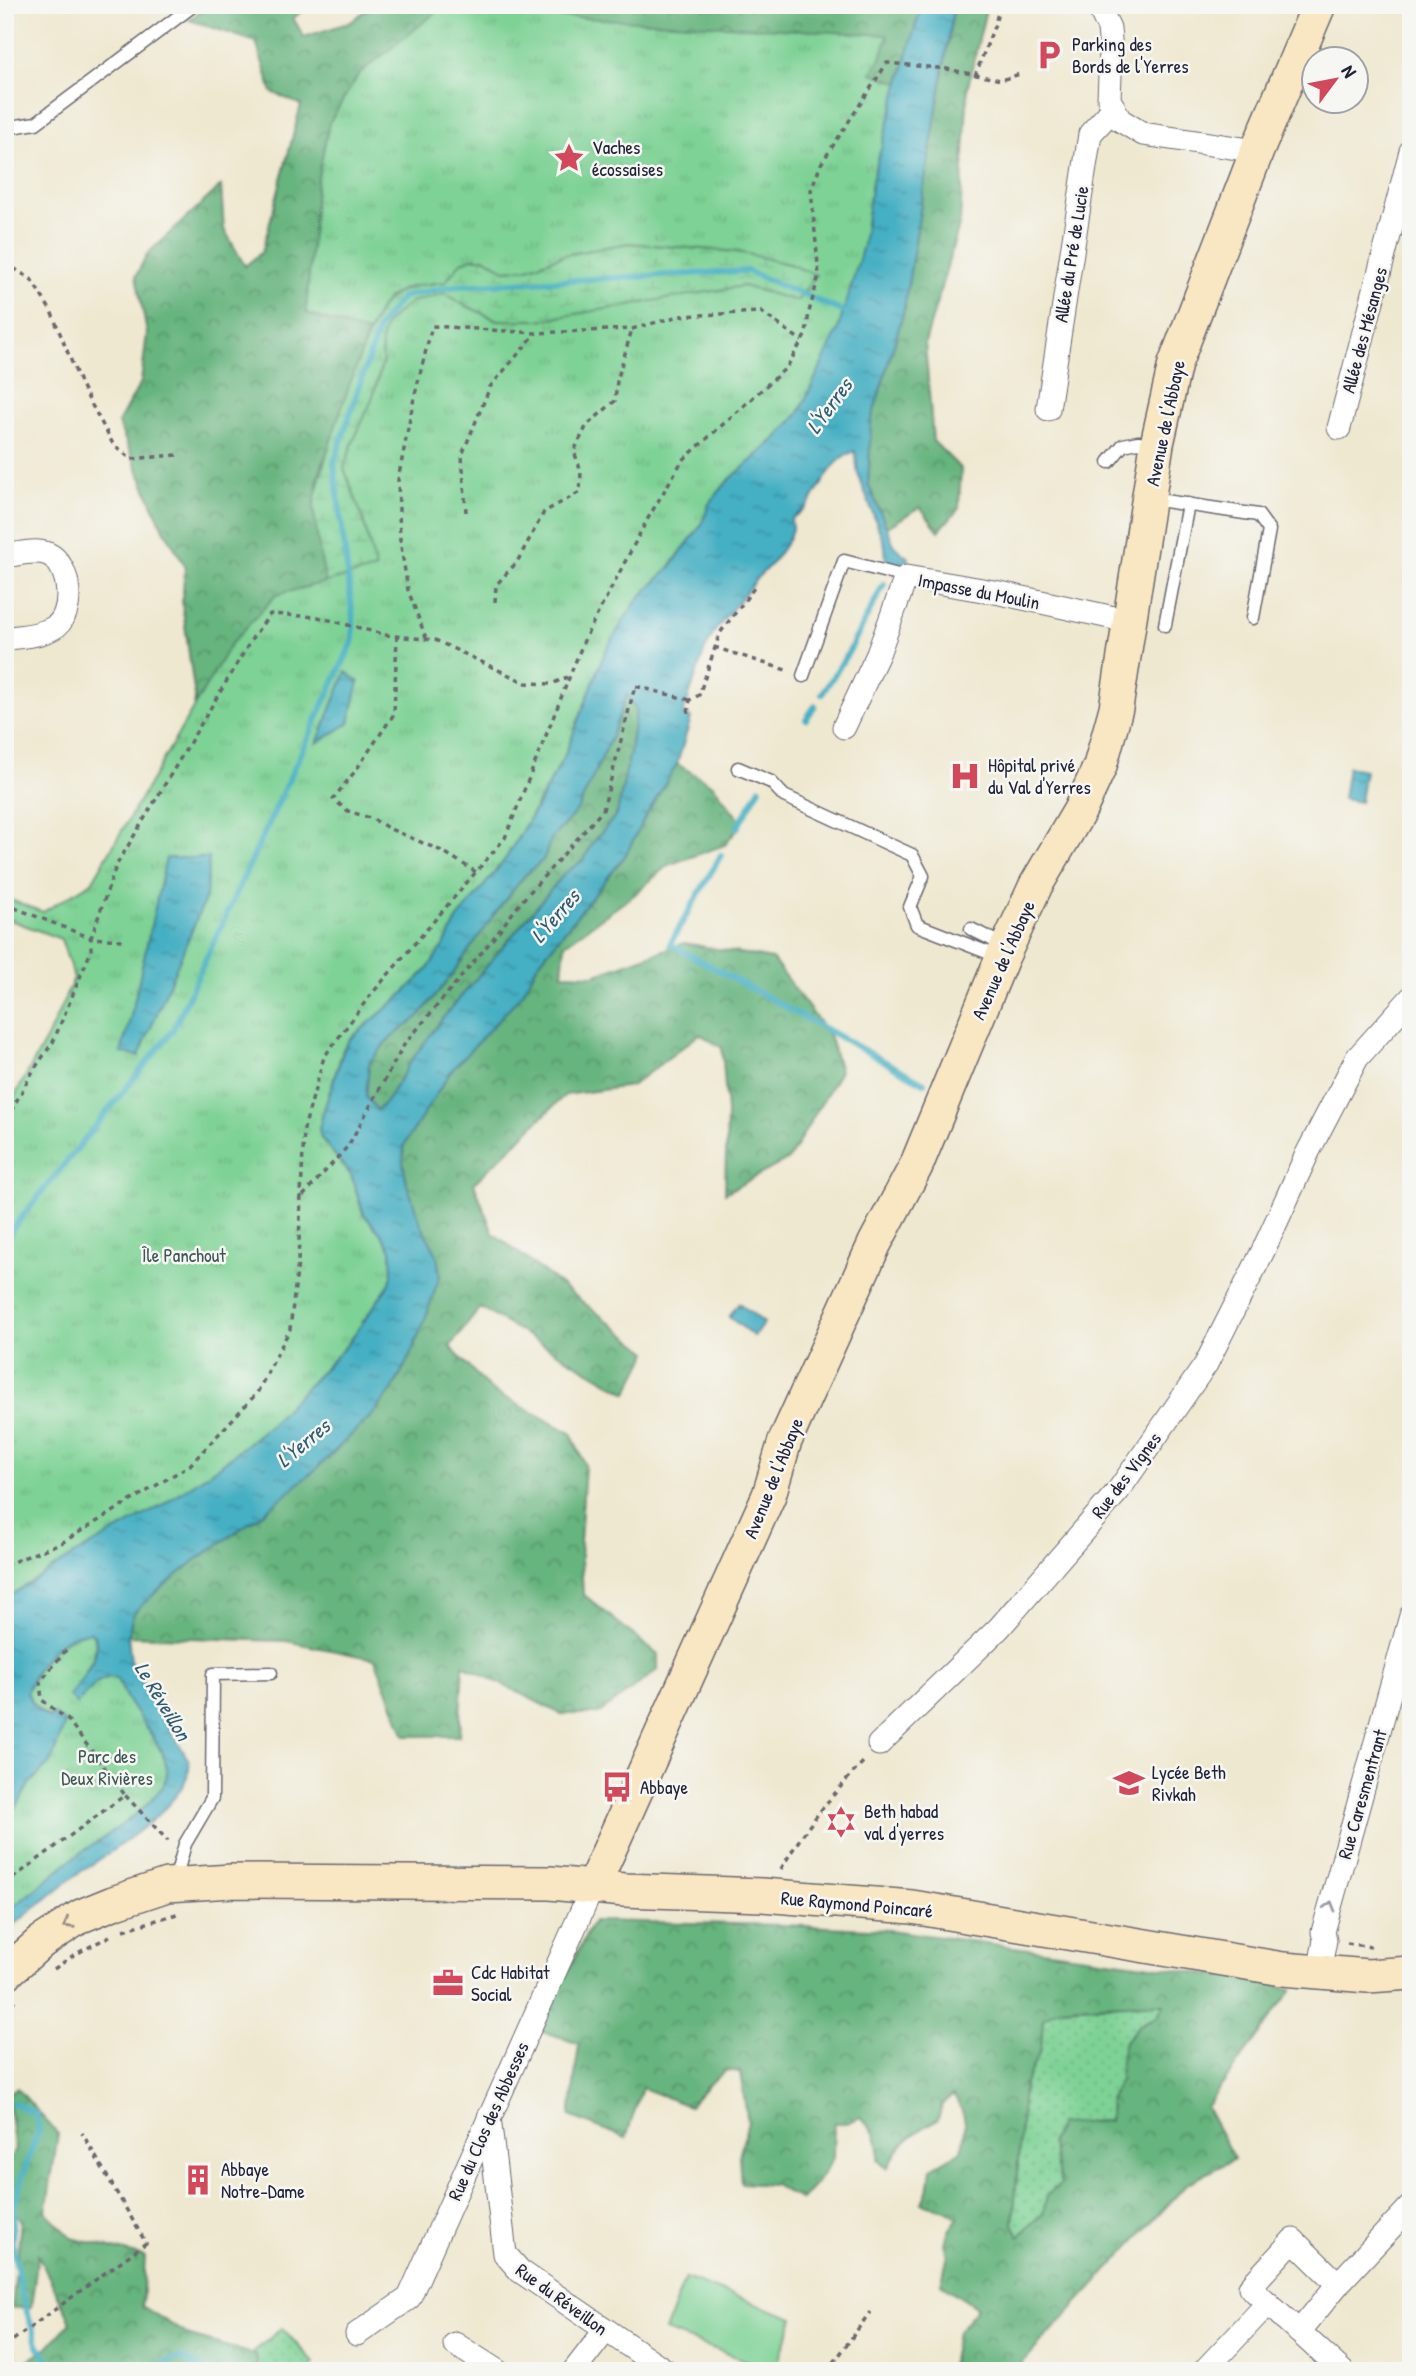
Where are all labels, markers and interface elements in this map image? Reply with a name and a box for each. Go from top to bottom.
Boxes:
place label: Parking des Bords de l'Yerres [1072,31,1189,79]
parking icon: Parking des Bords de l'Yerres [1032,38,1066,72]
north arrow [1300,46,1370,116]
text: N [1336,60,1363,82]
place label: Vaches écossaises [592,134,663,182]
place icon: Vaches écossaises [552,141,586,175]
street label: Allée du Pré de Lucie [1047,183,1095,324]
street label: Allée des Mésanges [1335,264,1393,396]
street label: Avenue de l'Abbaye [1139,357,1191,488]
water label: L'Yerres [799,371,860,439]
street label: Impasse du Moulin [916,566,1042,616]
place label: Hôpital privé du Val d'Yerres [988,752,1091,800]
hospital icon: Hôpital privé du Val d'Yerres [948,759,982,793]
water label: L'Yerres [524,882,587,949]
street label: Avenue de l'Abbaye [965,896,1041,1024]
park label: Île Panchout [141,1242,226,1268]
water label: L'Yerres [270,1411,337,1474]
street label: Avenue de l'Abbaye [737,1413,809,1542]
street label: Rue des Vignes [1085,1427,1167,1523]
water label: Le Réveillon [128,1656,199,1747]
street label: Rue Caresmentrant [1331,1726,1393,1862]
park label: Parc des Deux Rivières [61,1743,153,1791]
place label: Lycée Beth Rivkah [1152,1759,1226,1807]
school or university icon: Lycée Beth Rivkah [1112,1766,1146,1800]
bus stop icon: Abbaye [600,1770,634,1804]
place label: Abbaye [640,1774,688,1800]
place label: Beth habad val d'yerres [864,1798,944,1846]
synagogue icon: Beth habad val d'yerres [824,1805,858,1839]
street label: Rue Raymond Poincaré [780,1884,935,1924]
one-way arrow [1322,1900,1337,1912]
one-way arrow [63,1916,76,1929]
place label: Cdc Habitat Social [471,1959,550,2007]
office icon: Cdc Habitat Social [431,1966,465,2000]
street label: Rue du Clos des Abbesses [441,2038,535,2204]
place label: Abbaye Notre-Dame [221,2156,305,2204]
building icon: Abbaye Notre-Dame [181,2163,215,2197]
street label: Rue du Réveillon [511,2257,613,2341]

